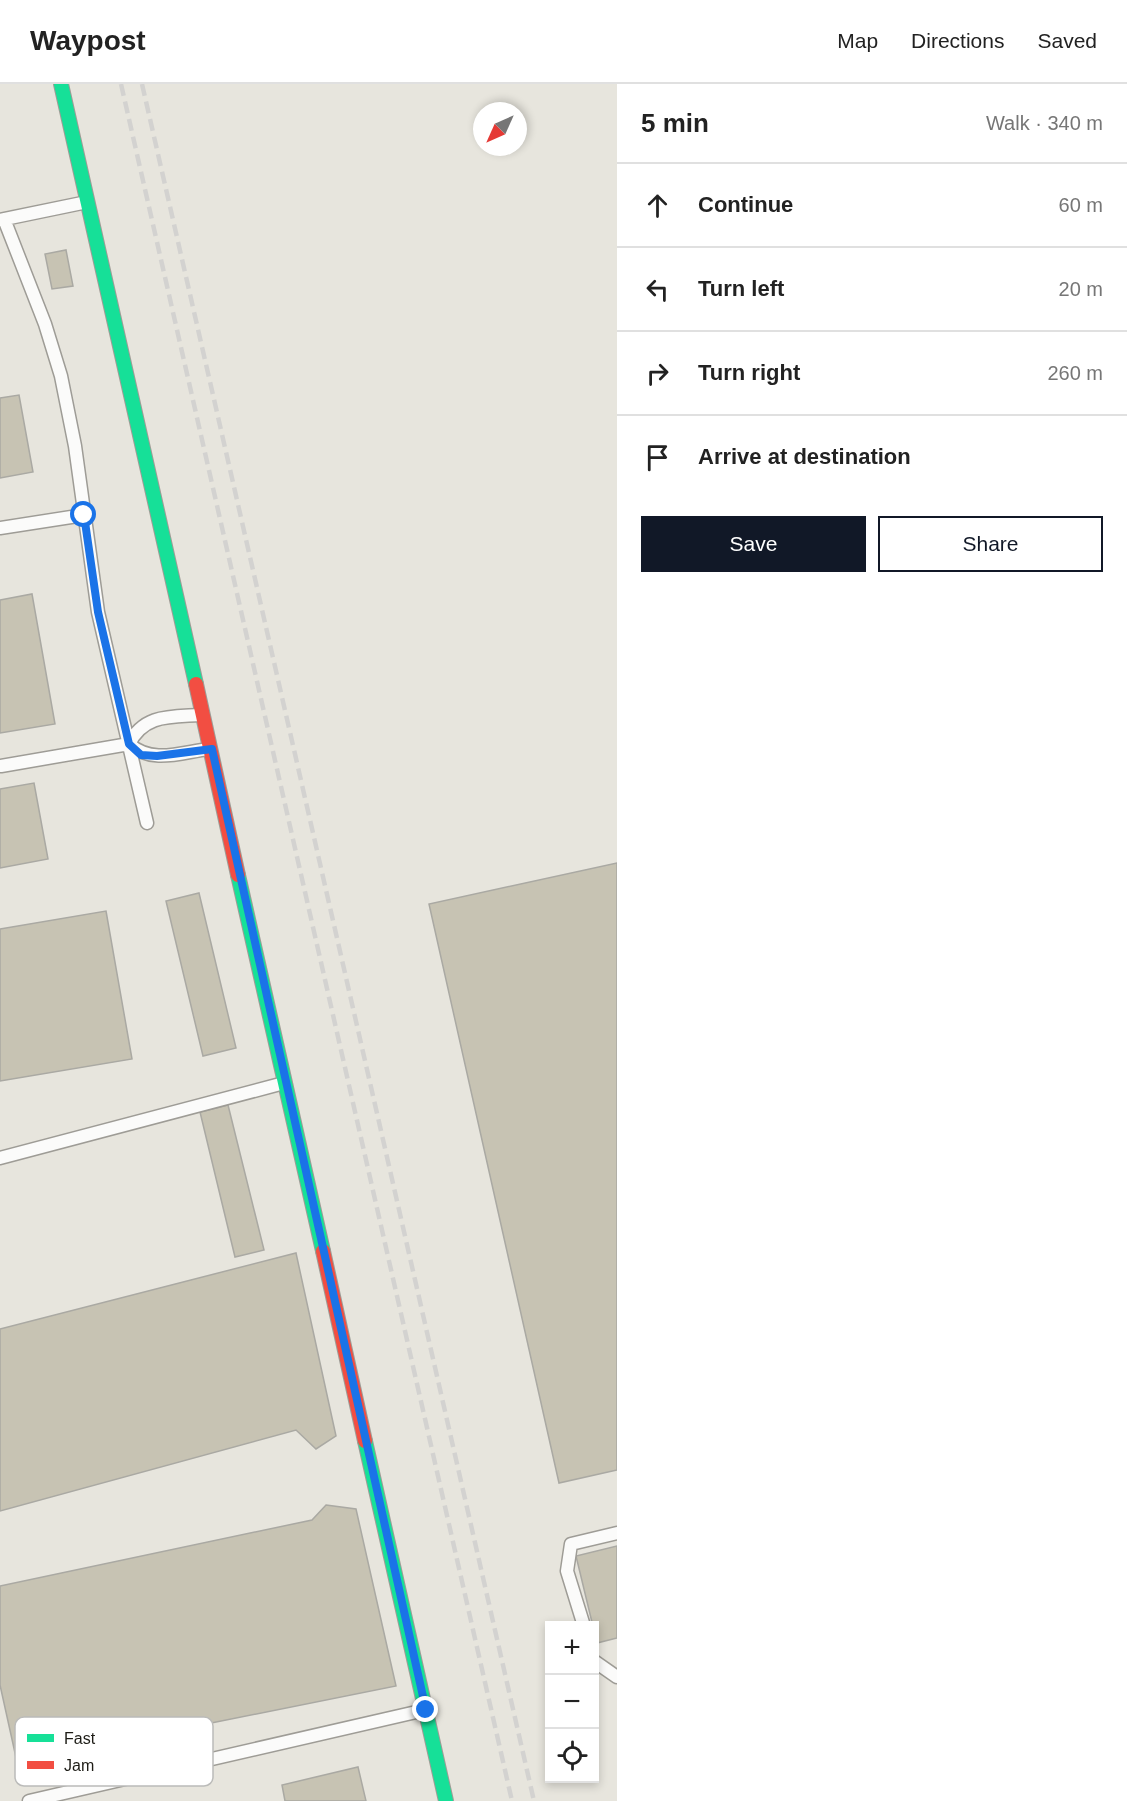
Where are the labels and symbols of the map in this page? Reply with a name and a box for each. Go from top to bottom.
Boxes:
north arrow [473,102,527,156]
route start [70,501,96,527]
route end [412,1696,438,1722]
legend [15,1717,213,1786]
text: Fast [64,1730,96,1747]
text: Jam [64,1757,94,1774]

